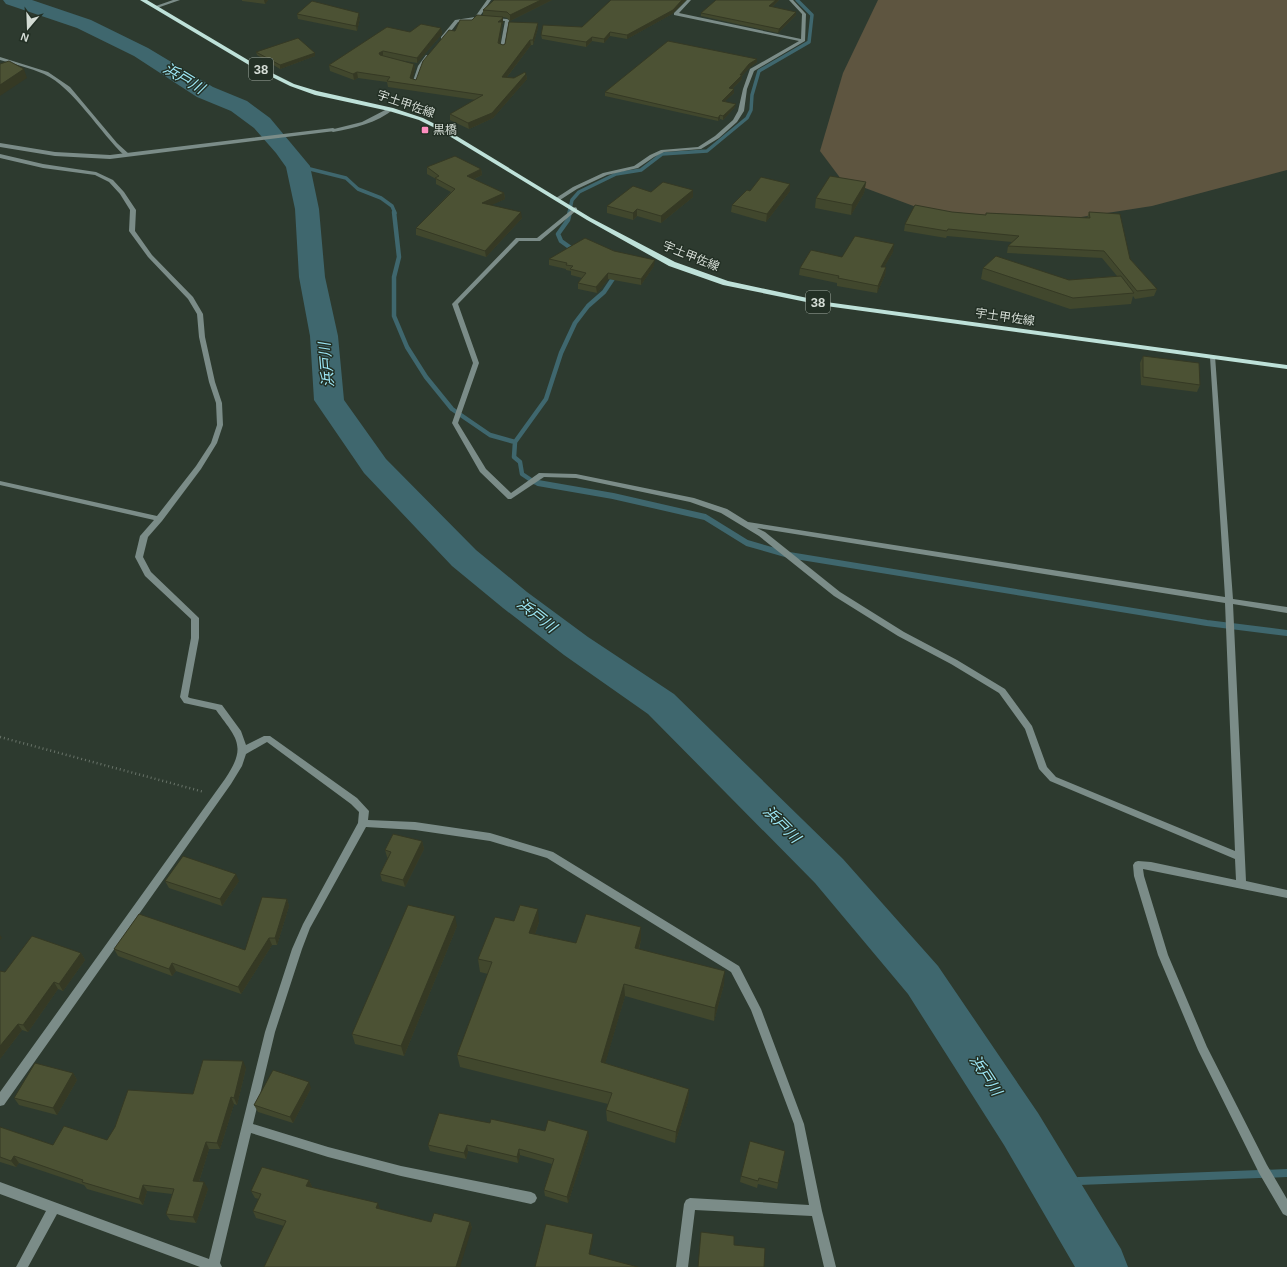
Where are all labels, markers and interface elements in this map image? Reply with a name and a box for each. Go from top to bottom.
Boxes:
north arrow [8,8,48,48]
text: N [19,30,30,44]
road number: 38 [249,58,273,80]
water label: 浜戸川 [160,59,209,98]
street label: 宇土甲佐線 [375,88,437,120]
place label: 黒橋 [433,123,457,137]
marker: 黒橋 [420,125,430,135]
street label: 宇土甲佐線 [661,238,721,274]
road number: 38 [806,291,830,313]
street label: 宇土甲佐線 [974,306,1036,328]
water label: 浜戸川 [315,340,336,388]
water label: 浜戸川 [514,594,562,637]
water label: 浜戸川 [760,802,805,847]
water label: 浜戸川 [967,1051,1006,1100]

